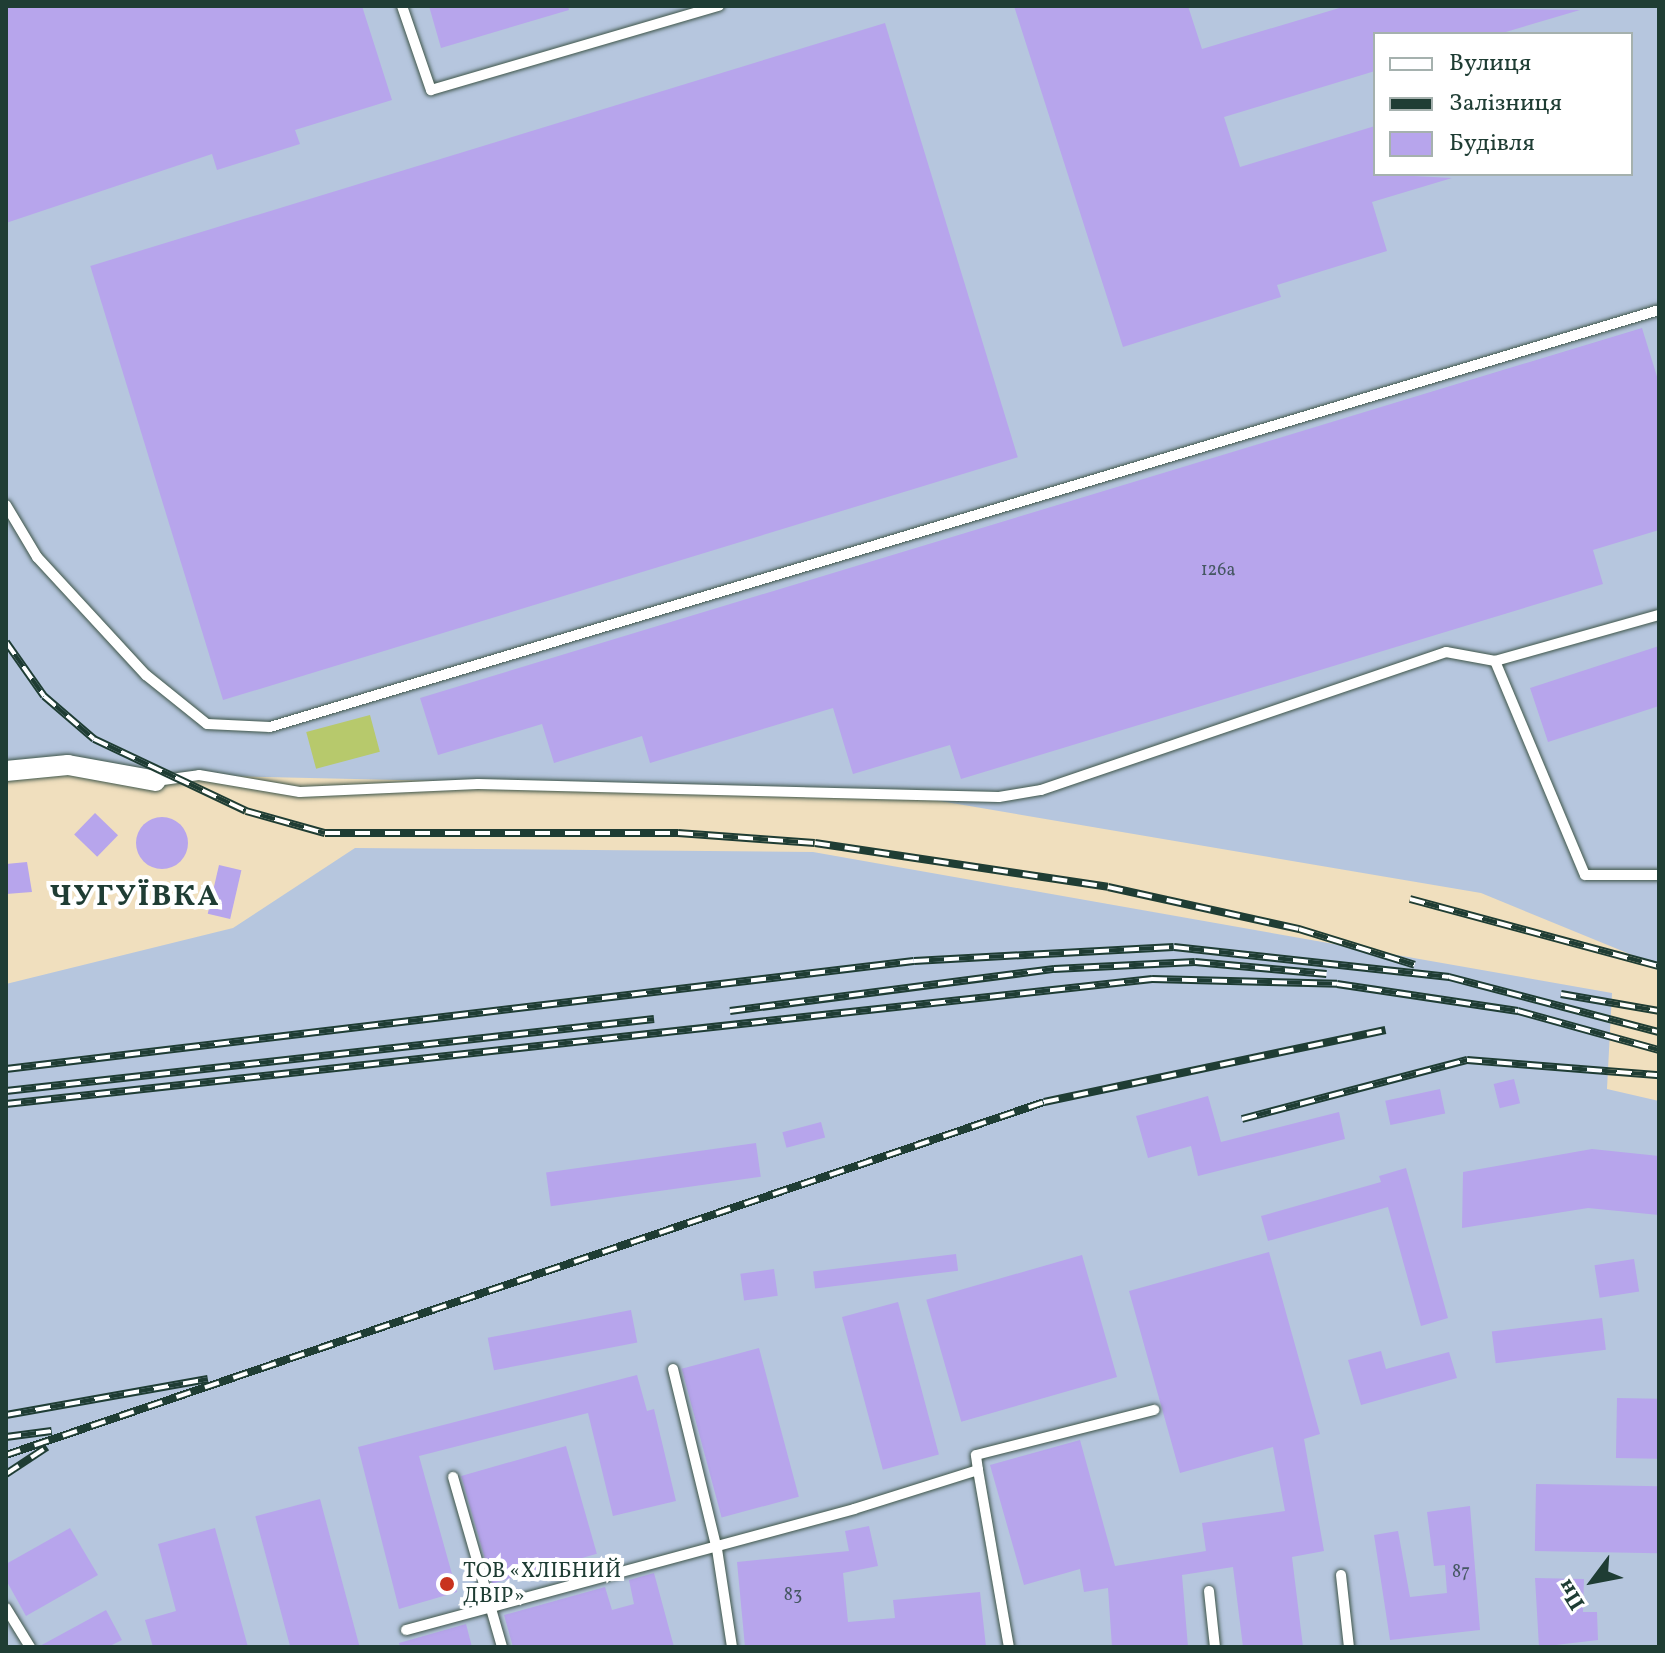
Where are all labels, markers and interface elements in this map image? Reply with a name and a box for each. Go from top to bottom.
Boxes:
legend [1373,32,1633,176]
text: Вулиця [1449,47,1531,81]
text: Залізниця [1449,87,1562,121]
text: Будівля [1449,127,1535,161]
house number: 126а [1201,560,1235,582]
district label: ЧУГУЇВКА [49,879,221,915]
north arrow [1553,1541,1633,1621]
place label: ТОВ «ХЛІБНИЙ ДВІР» [463,1558,622,1610]
house number: 87 [1452,1562,1470,1584]
text: Пн [1551,1573,1594,1615]
marker: ТОВ «ХЛІБНИЙ ДВІР» [438,1575,456,1593]
house number: 83 [784,1585,802,1607]

